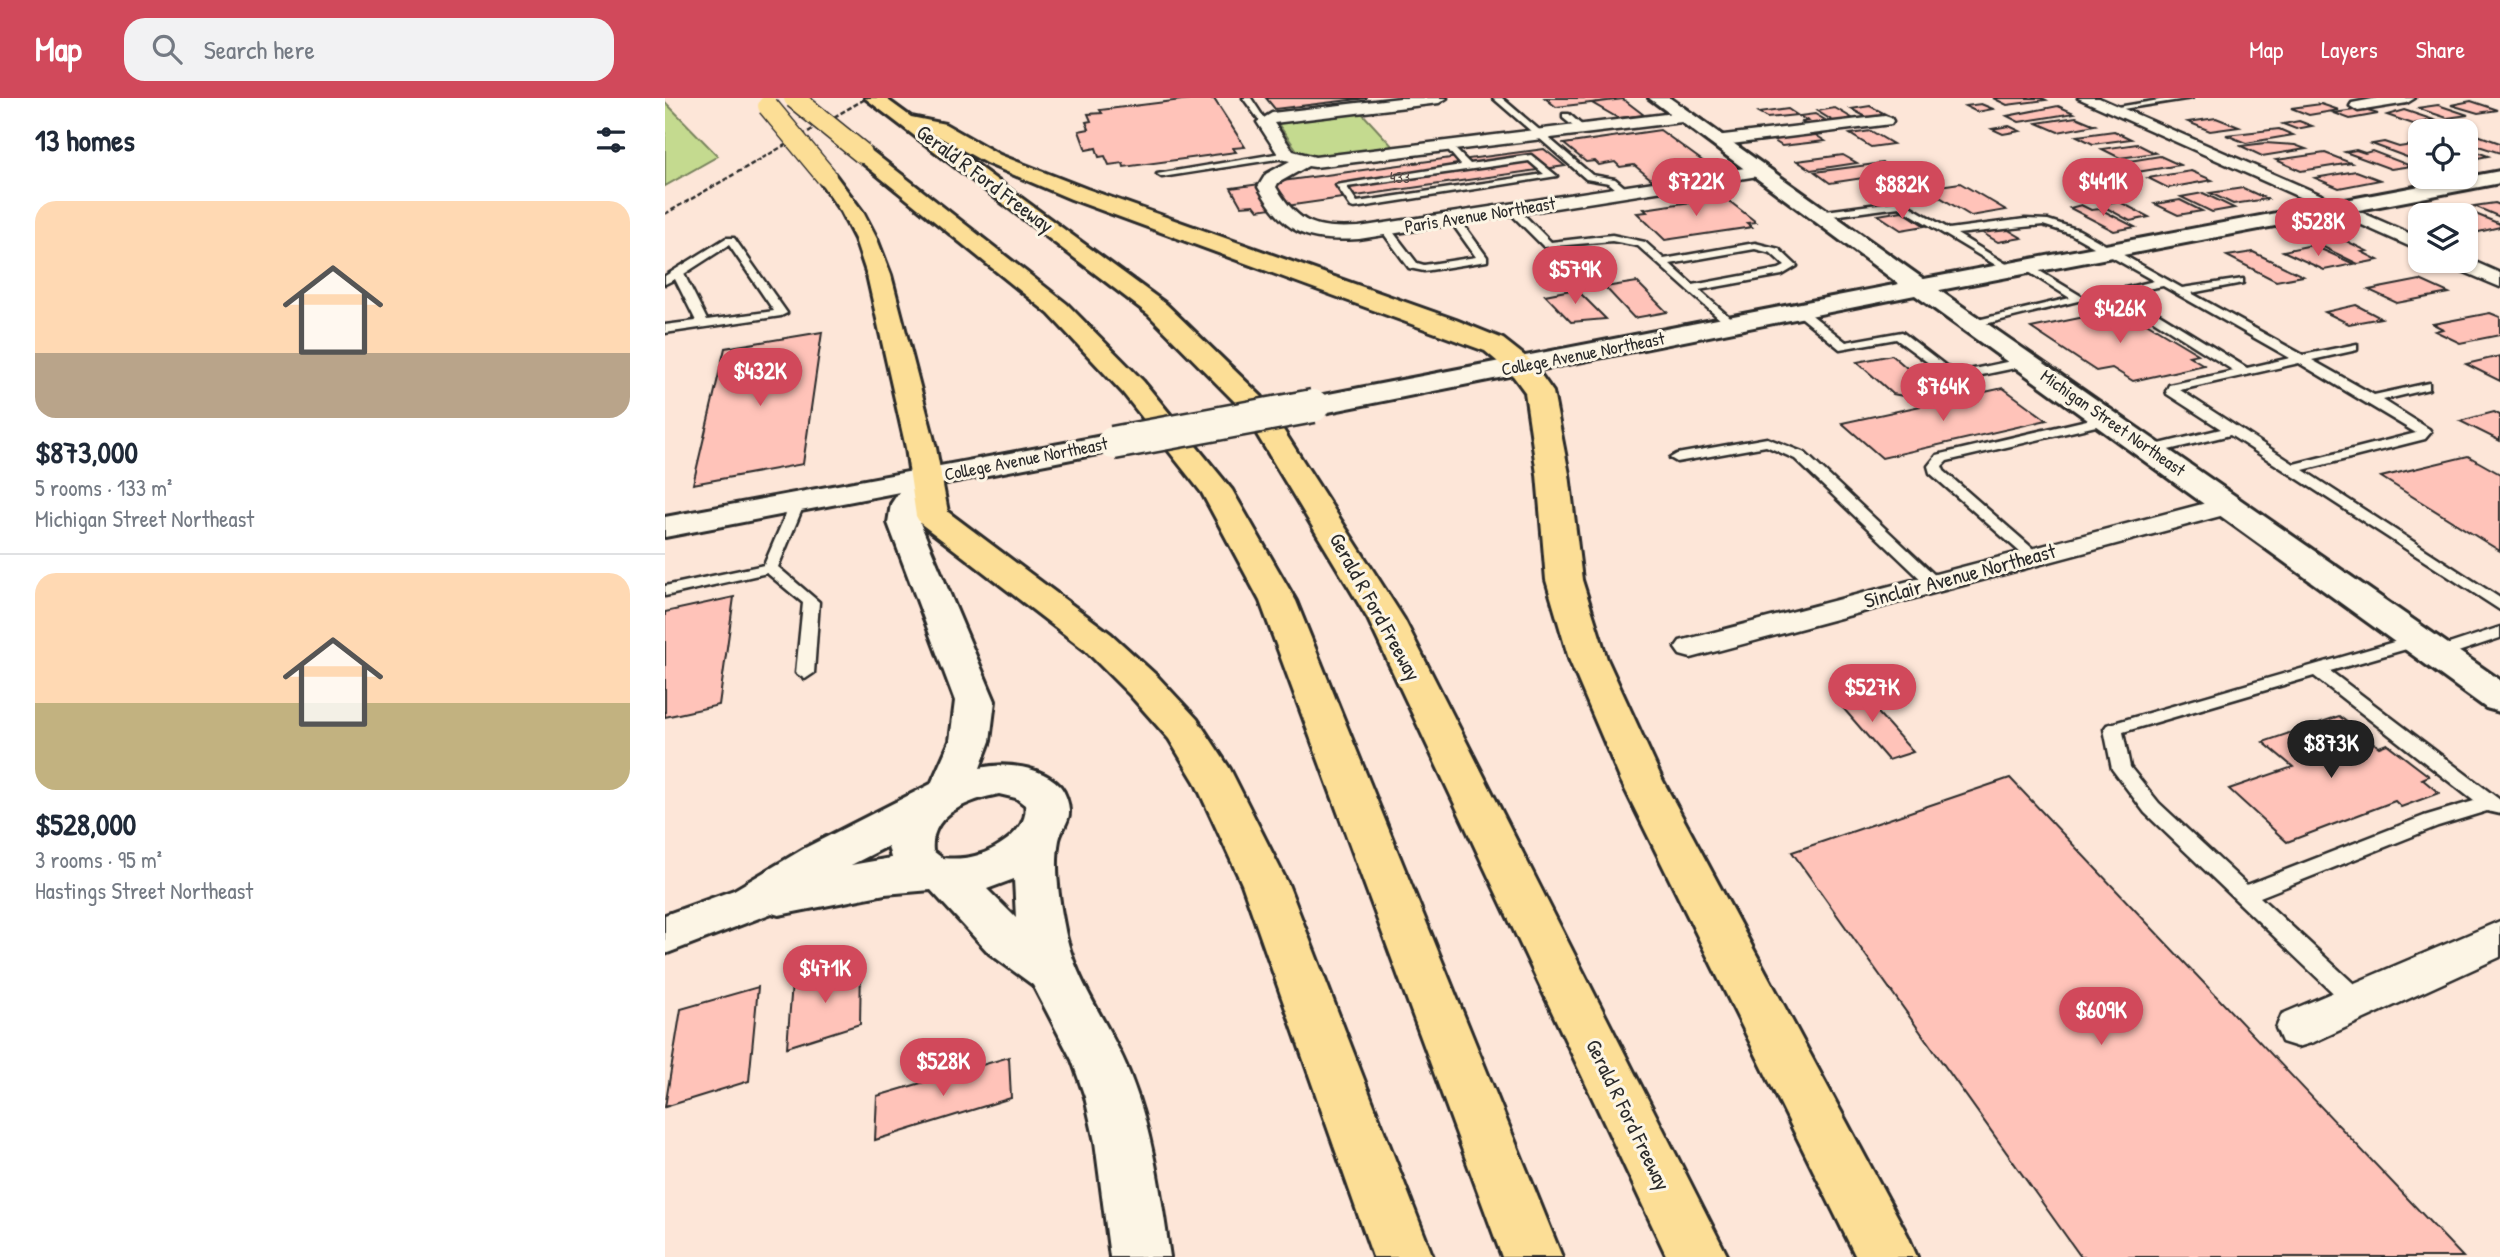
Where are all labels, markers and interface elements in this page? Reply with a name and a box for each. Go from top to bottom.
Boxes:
search box [124,18,614,81]
text: Map [35,27,82,71]
icon: search [148,30,186,68]
text: Search here [204,32,315,67]
text: Map [2249,33,2283,65]
text: Layers [2321,33,2378,65]
text: Share [2416,33,2465,65]
street label: Gerald R Ford Freeway [911,117,1060,240]
map controls [2408,119,2478,273]
button: locate [2408,119,2478,189]
text: 13 homes [35,120,135,160]
icon: filters [592,121,630,159]
pin: $722K [1647,158,1745,218]
pin: $441K [2054,158,2152,218]
pin: $882K [1853,162,1951,221]
text: $722K [1668,165,1724,196]
text: $441K [2078,165,2128,196]
house number: 433 [1390,166,1410,188]
text: $882K [1875,168,1929,199]
street label: Paris Avenue Northeast [1403,190,1558,239]
pin: $528K [2269,198,2367,258]
button: layers [2408,203,2478,273]
text: $528K [2291,205,2345,236]
pin: $579K [1526,246,1624,306]
icon: home [270,247,396,373]
text: $579K [1548,253,1602,284]
pin: $426K [2071,286,2169,345]
text: $426K [2094,292,2146,323]
street label: College Avenue Northeast [1499,325,1668,382]
pin: $432K [711,348,809,408]
text: $432K [733,355,787,386]
street label: Michigan Street Northeast [2036,363,2191,482]
pin: $764K [1894,364,1992,423]
text: $764K [1917,370,1969,401]
street label: College Avenue Northeast [942,430,1111,487]
text: $873,000 [35,432,138,472]
text: 5 rooms · 133 m² [35,472,172,503]
text: Michigan Street Northeast [35,503,254,534]
street label: Gerald R Ford Freeway [1323,528,1428,686]
street label: Sinclair Avenue Northeast [1861,536,2060,615]
icon: home [270,619,396,745]
pin: $527K [1823,664,1921,724]
text: $527K [1844,671,1900,702]
pin: $873K [2282,720,2380,780]
text: $873K [2303,727,2359,758]
text: $528,000 [35,804,136,844]
text: 3 rooms · 95 m² [35,844,162,875]
text: Hastings Street Northeast [35,875,253,906]
pin: $471K [776,946,874,1005]
text: $471K [799,952,851,983]
pin: $609K [2052,988,2150,1047]
text: $609K [2075,994,2127,1025]
street label: Gerald R Ford Freeway [1579,1034,1678,1195]
pin: $528K [894,1038,992,1098]
text: $528K [916,1045,970,1076]

